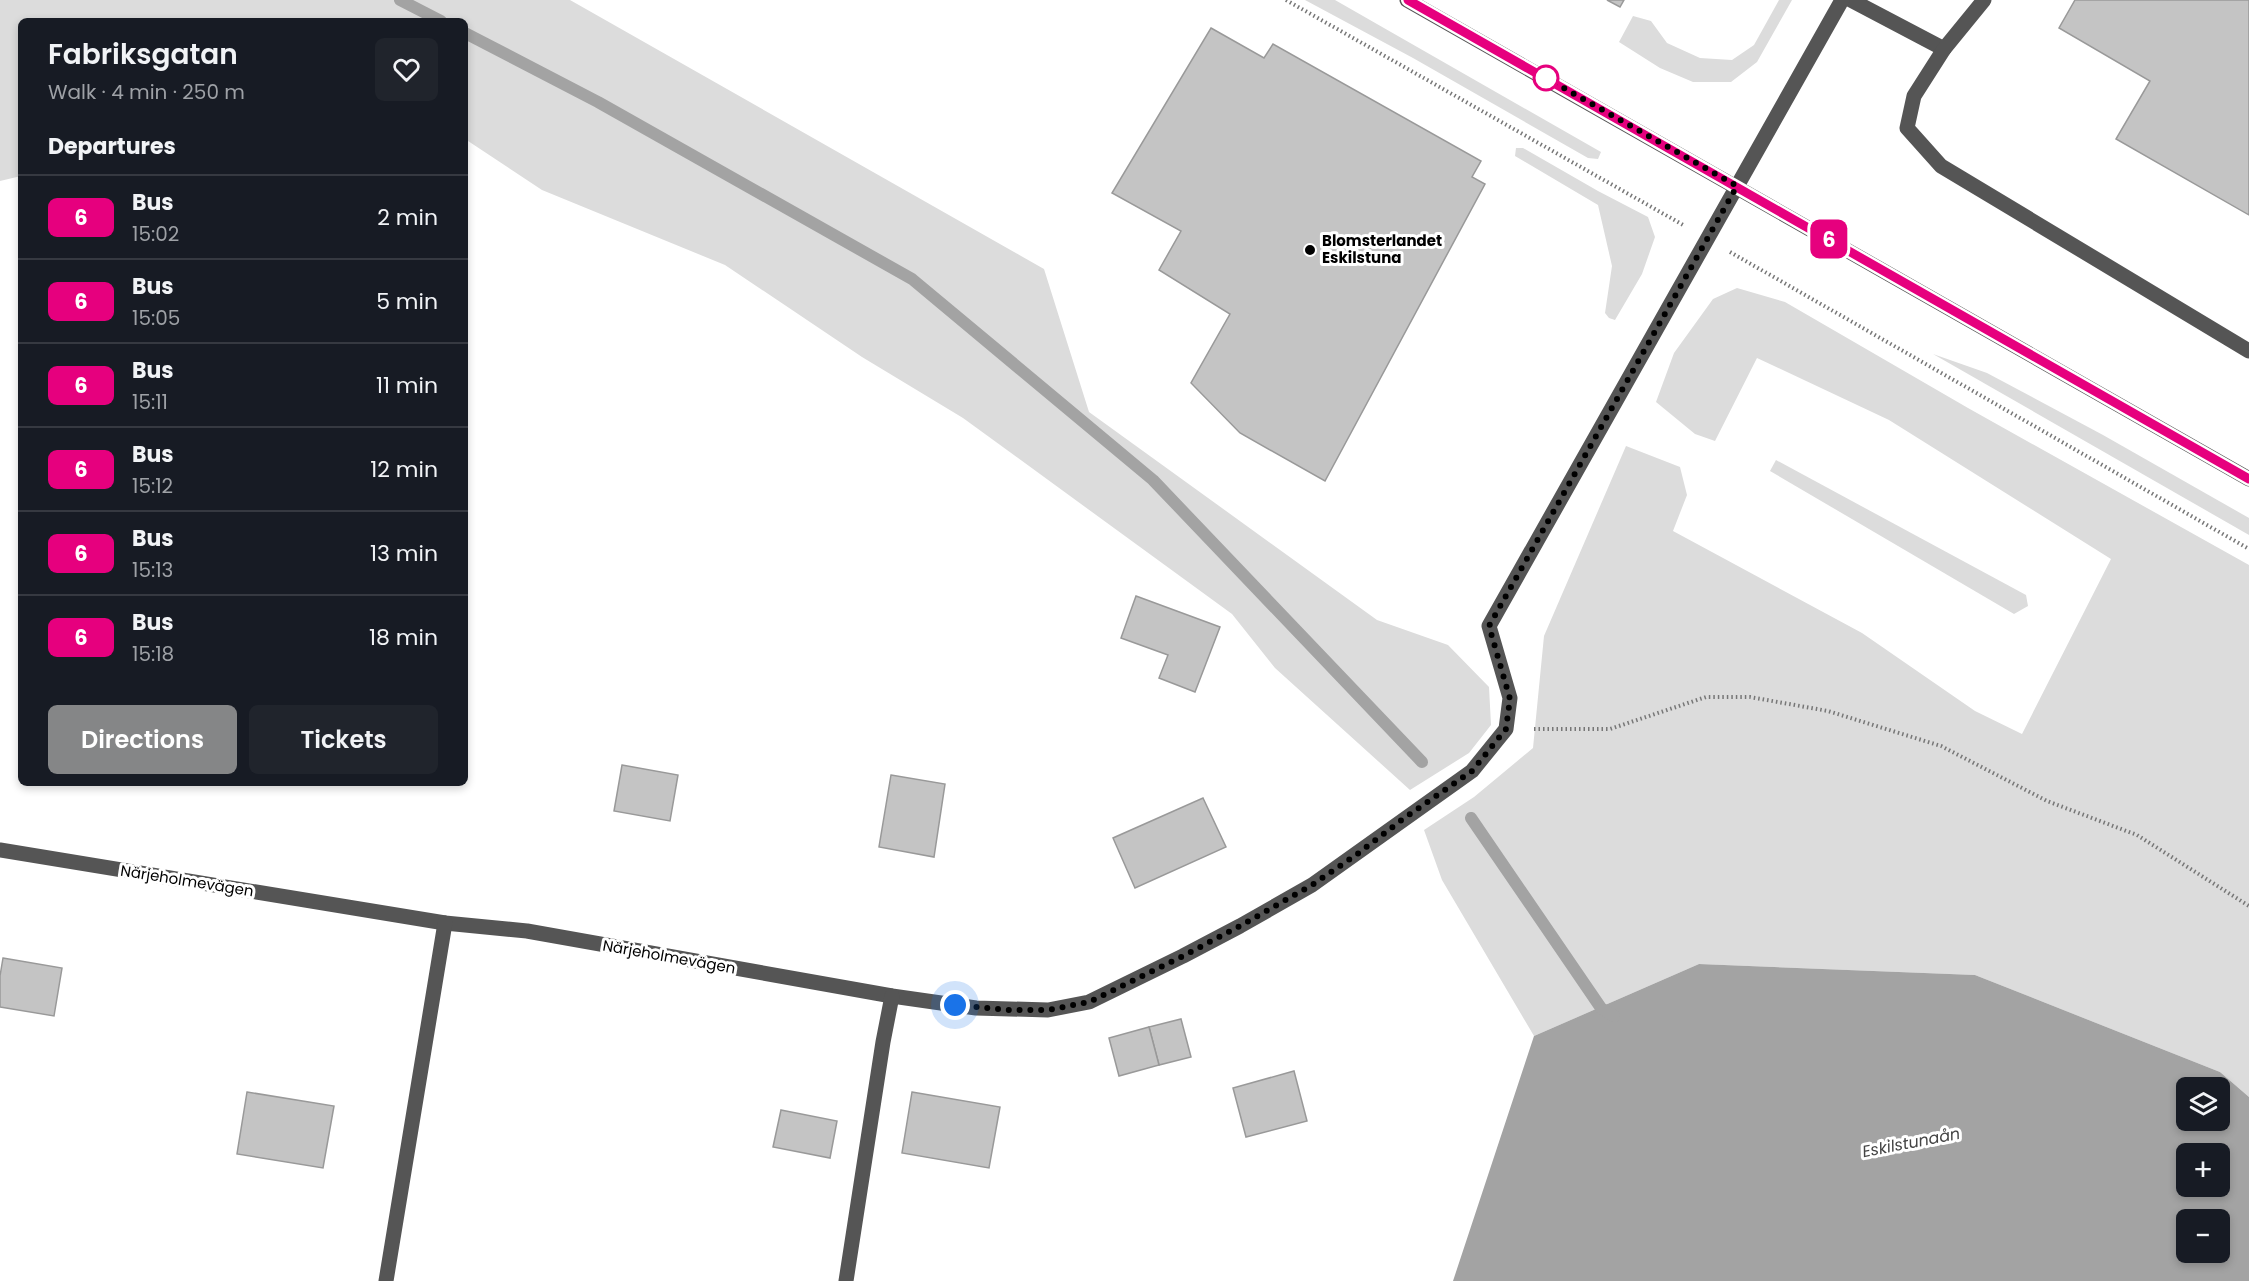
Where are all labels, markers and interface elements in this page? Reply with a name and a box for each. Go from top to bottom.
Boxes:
text: Fabriksgatan [48,35,238,74]
button: heart [375,38,438,101]
unlabelled marker [1533,65,1559,91]
text: Walk · 4 min · 250 m [48,78,245,106]
text: Departures [48,131,176,162]
text: Bus [132,187,174,218]
text: 2 min [377,202,438,233]
text: 6 [74,203,88,232]
text: 15:02 [132,220,179,248]
line badge: 6 [1810,220,1848,258]
text: 6 [1822,225,1836,254]
place label: Blomsterlandet Eskilstuna [1322,230,1442,268]
marker: Blomsterlandet Eskilstuna [1303,243,1317,257]
text: Bus [132,271,174,302]
text: 5 min [376,286,438,317]
text: 6 [74,287,88,316]
text: 15:05 [132,304,180,332]
text: Bus [132,355,174,386]
text: 11 min [376,370,438,401]
text: 6 [74,371,88,400]
text: 15:11 [132,388,168,416]
text: Bus [132,439,174,470]
text: 12 min [370,454,438,485]
text: 6 [74,455,88,484]
text: 15:12 [132,472,173,500]
text: Bus [132,523,174,554]
text: 13 min [370,538,438,569]
text: 6 [74,539,88,568]
text: 15:13 [132,556,173,584]
text: Bus [132,607,174,638]
text: 18 min [369,622,438,653]
text: 6 [74,623,88,652]
text: 15:18 [132,640,174,668]
button: Directions [48,705,237,774]
button: Tickets [249,705,438,774]
street label: Närjeholmevägen [119,860,255,901]
street label: Närjeholmevägen [601,934,737,979]
your location [940,990,970,1020]
map controls [2176,1077,2230,1263]
button: layers [2176,1077,2230,1131]
water label: Eskilstunaån [1860,1122,1962,1163]
button: + [2176,1143,2230,1197]
button: − [2176,1209,2230,1263]

